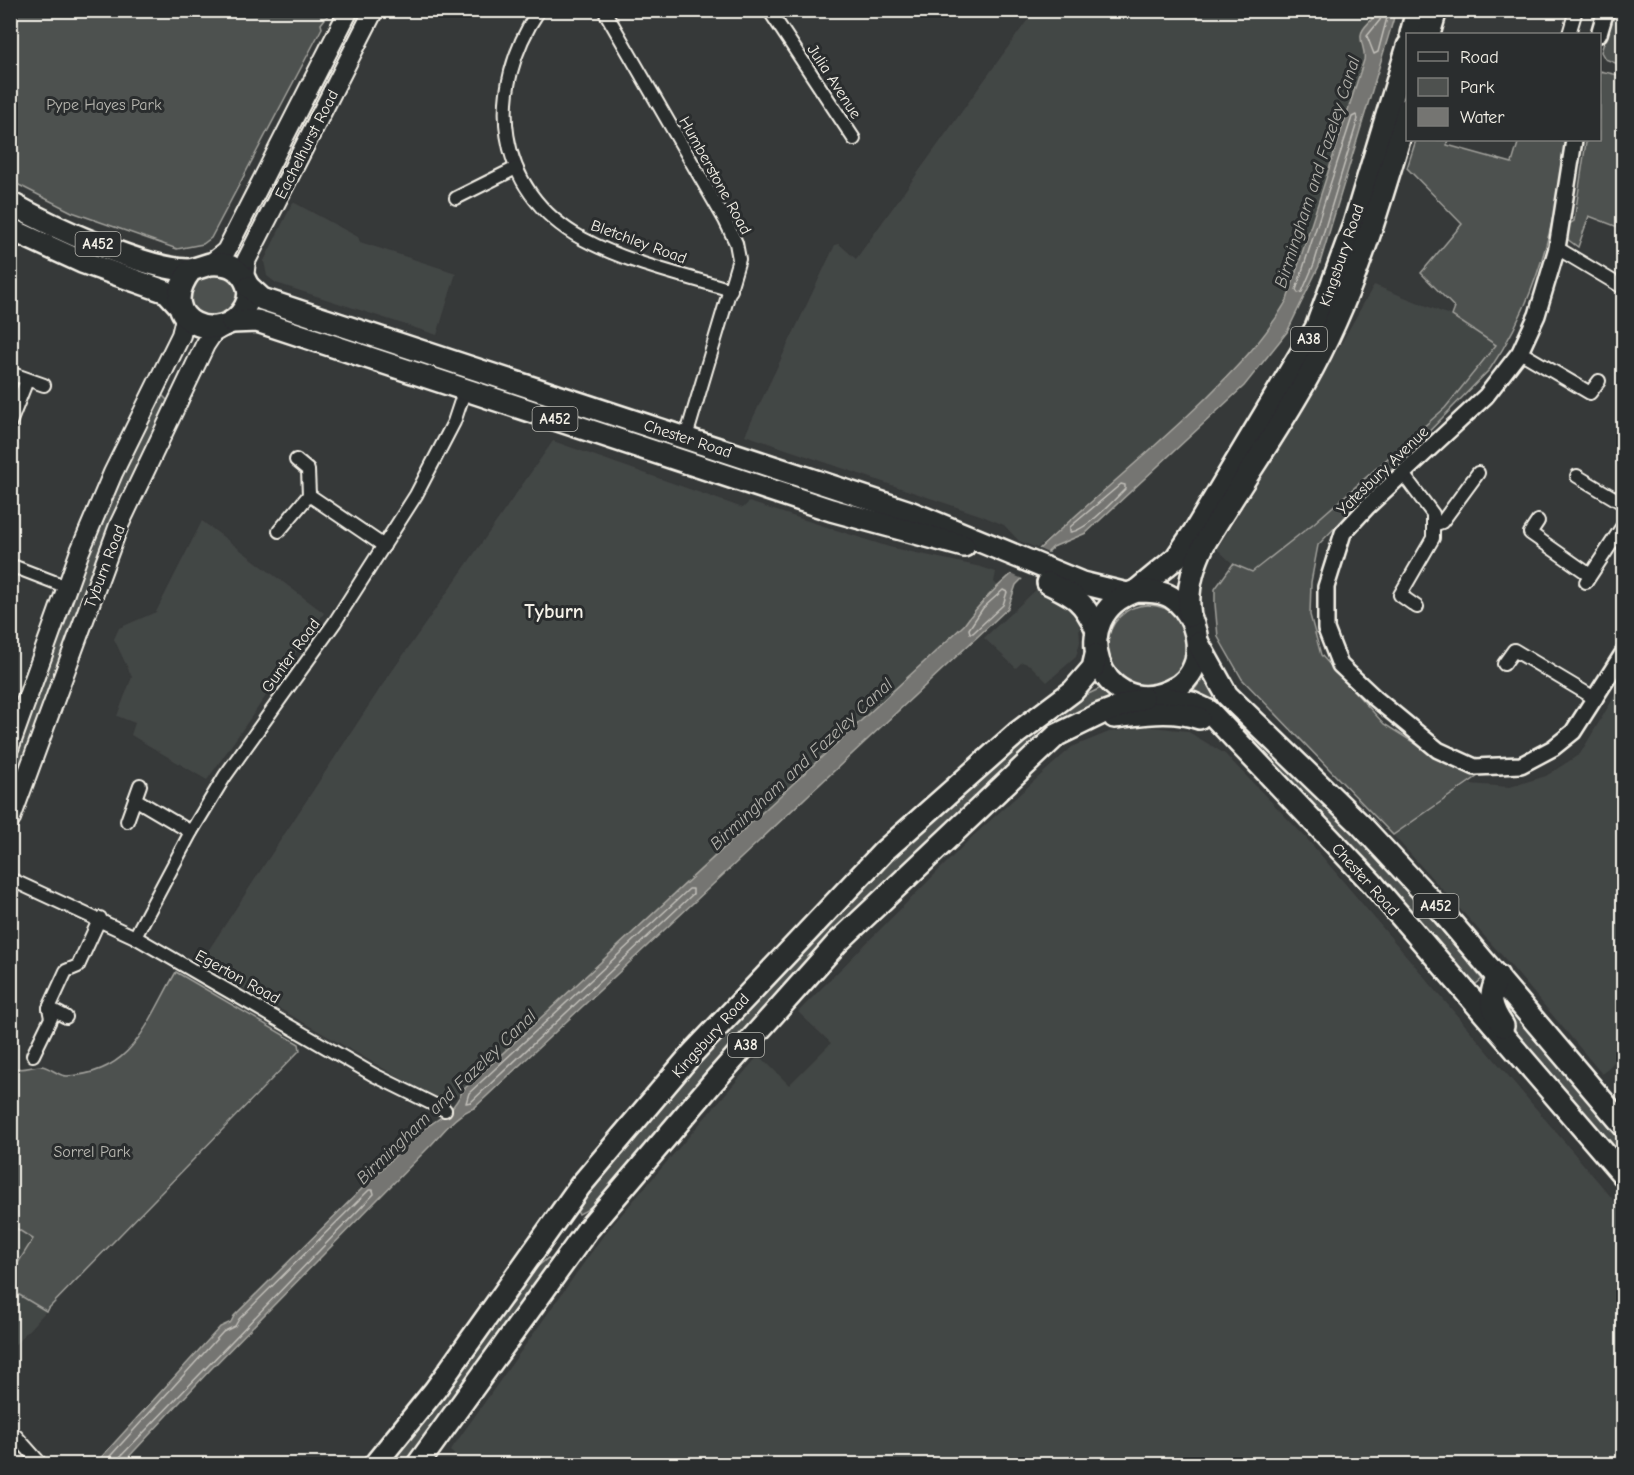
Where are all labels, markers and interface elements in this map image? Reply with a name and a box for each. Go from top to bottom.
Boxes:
legend [1406,33,1601,141]
street label: Julia Avenue [803,41,865,122]
text: Road [1460,47,1499,68]
water label: Birmingham and Fazeley Canal [1270,53,1365,290]
text: Park [1460,77,1495,98]
street label: Eachelhurst Road [272,87,342,202]
park label: Pype Hayes Park [46,96,162,114]
text: Water [1460,107,1505,128]
street label: Humberstone Road [675,113,755,238]
street label: Kingsbury Road [1316,202,1368,309]
street label: Bletchley Road [588,216,689,268]
road number: A452 [76,232,120,256]
road number: A38 [1291,327,1327,351]
road number: A452 [532,407,578,431]
street label: Chester Road [641,416,734,462]
street label: Yatesbury Avenue [1333,423,1432,519]
street label: Tyburn Road [81,522,129,610]
district label: Tyburn [524,600,584,623]
street label: Gunter Road [258,615,324,696]
water label: Birmingham and Fazeley Canal [706,673,898,855]
street label: Chester Road [1328,840,1403,920]
road number: A452 [1414,894,1458,918]
street label: Egerton Road [192,946,283,1007]
street label: Kingsbury Road [668,990,753,1081]
water label: Birmingham and Fazeley Canal [352,1005,541,1189]
road number: A38 [728,1033,764,1057]
park label: Sorrel Park [53,1143,131,1161]

